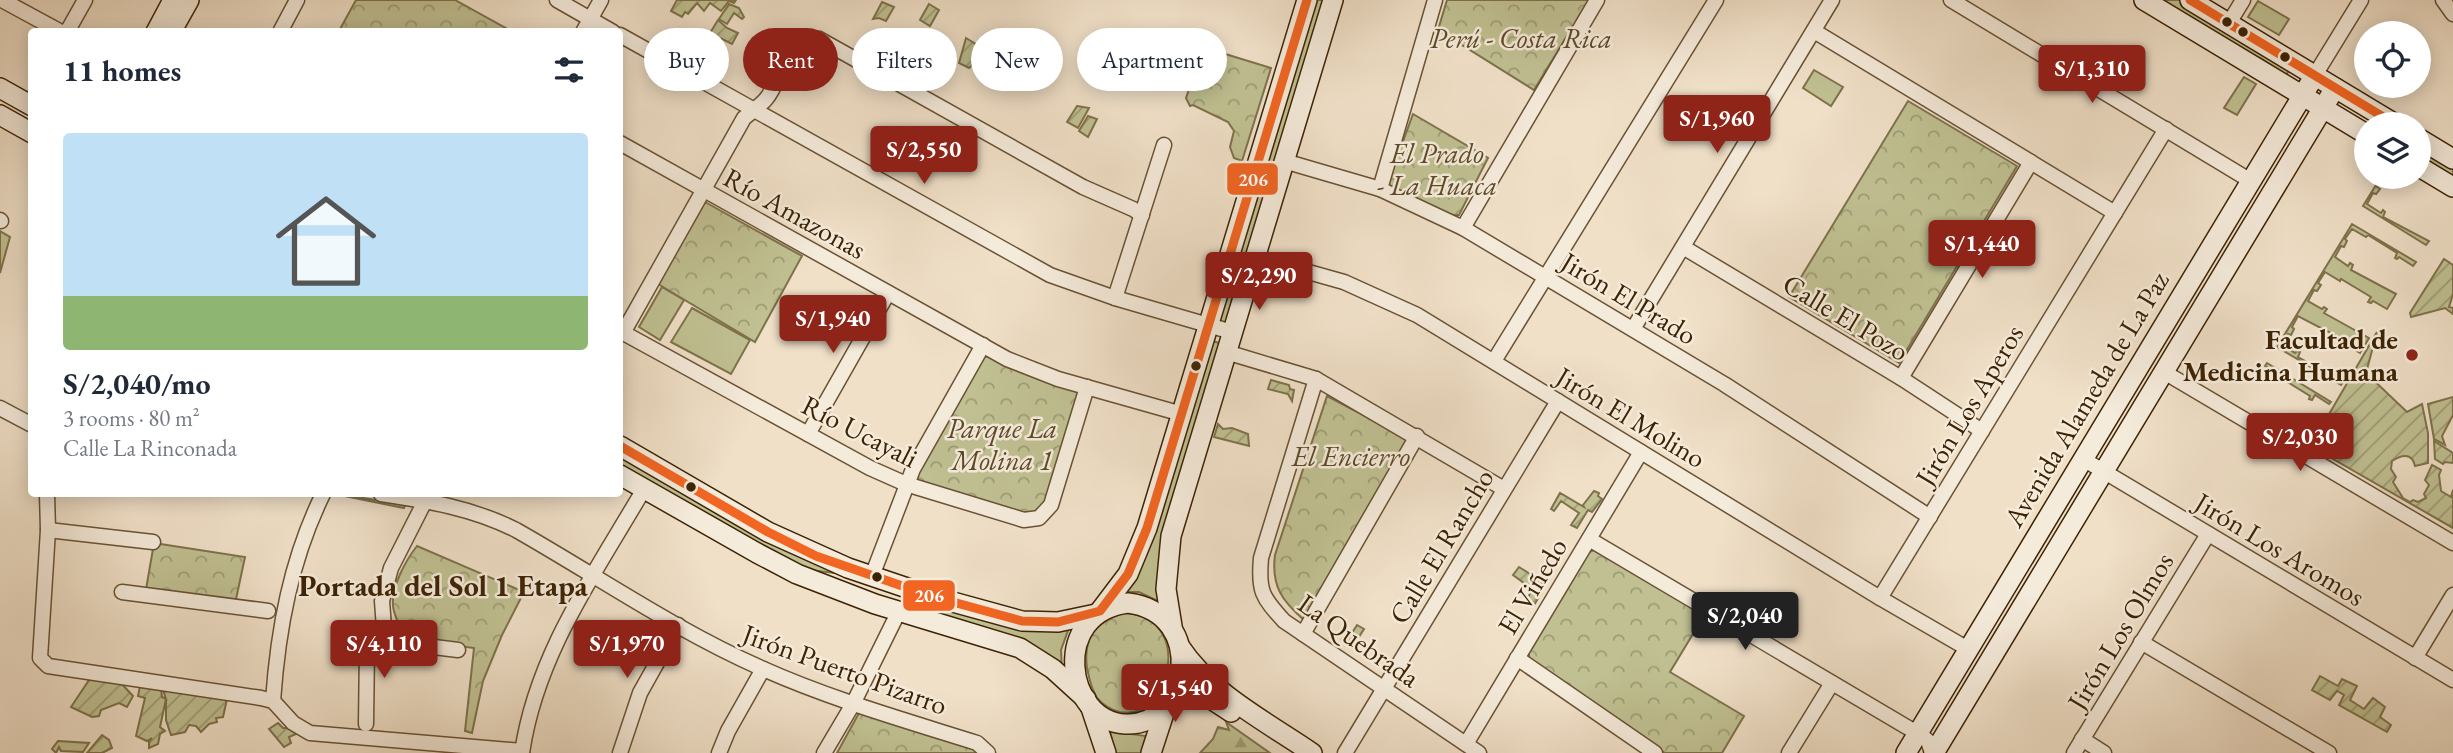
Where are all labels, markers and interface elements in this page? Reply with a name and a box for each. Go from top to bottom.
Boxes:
unlabelled marker [2220,15,2234,29]
park label: Perú - Costa Rica [1430,20,1612,56]
map controls [2354,21,2431,189]
button: locate [2354,21,2431,98]
unlabelled marker [2236,25,2250,39]
chip: Buy [644,28,729,91]
chip: Rent [743,28,838,91]
chip: Filters [852,28,957,91]
chip: New [971,28,1063,91]
chip: Apartment [1077,28,1227,91]
pin: S/1,310 [2027,46,2157,105]
unlabelled marker [2278,50,2292,64]
text: 11 homes [63,51,181,90]
icon: filters [550,51,588,89]
text: S/1,310 [2054,53,2130,83]
pin: S/1,960 [1652,96,1782,155]
text: S/1,960 [1679,103,1755,133]
button: layers [2354,112,2431,189]
pin: S/2,550 [859,127,989,186]
text: S/2,550 [886,134,962,164]
park label: El Prado - La Huaca [1377,135,1497,203]
street label: Río Amazonas [717,159,873,267]
line badge: 206 [1226,162,1279,196]
text: 206 [1238,167,1268,192]
icon: home [263,178,389,304]
pin: S/1,440 [1917,220,2047,280]
text: S/1,440 [1944,228,2020,258]
street label: Jirón El Prado [1553,242,1703,353]
pin: S/2,290 [1194,252,1324,312]
text: S/2,290 [1221,260,1297,290]
street label: Avenida Alameda de La Paz [1995,264,2177,534]
street label: Calle El Pozo [1776,265,1916,369]
pin: S/1,940 [768,296,898,355]
text: S/1,940 [795,303,871,333]
street label: Jirón Los Aperos [1906,318,2031,494]
place label: Facultad de Medicina Humana [2183,321,2399,389]
marker: Facultad de Medicina Humana [2404,347,2420,363]
street label: Jirón El Molino [1548,357,1712,476]
unlabelled marker [1189,359,1203,373]
text: S/2,040/mo [63,364,211,403]
street label: Río Ucayali [796,386,924,476]
text: 3 rooms · 80 m² [63,403,200,433]
park label: Parque La Molina 1 [947,410,1057,478]
pin: S/2,030 [2235,414,2365,473]
text: S/2,030 [2262,421,2338,451]
text: Calle La Rinconada [63,433,237,463]
park label: El Encierro [1291,438,1411,474]
street label: Calle El Rancho [1381,462,1501,630]
unlabelled marker [684,480,698,494]
street label: Jirón Los Aromos [2187,483,2372,614]
street label: El Viñedo [1489,531,1575,641]
street label: Jirón Los Olmos [2058,546,2181,718]
district label: Portada del Sol 1 Etapa [298,566,589,605]
unlabelled marker [870,570,884,584]
line badge: 206 [902,579,956,612]
text: 206 [914,583,944,608]
street label: La Quebrada [1291,585,1428,695]
pin: S/2,040 [1680,592,1810,652]
text: S/2,040 [1707,600,1783,630]
street label: Jirón Puerto Pizarro [736,615,952,723]
pin: S/4,110 [319,620,449,680]
pin: S/1,970 [562,620,692,680]
text: S/4,110 [346,628,422,658]
text: S/1,970 [589,628,665,658]
pin: S/1,540 [1110,664,1240,724]
text: S/1,540 [1137,672,1213,702]

